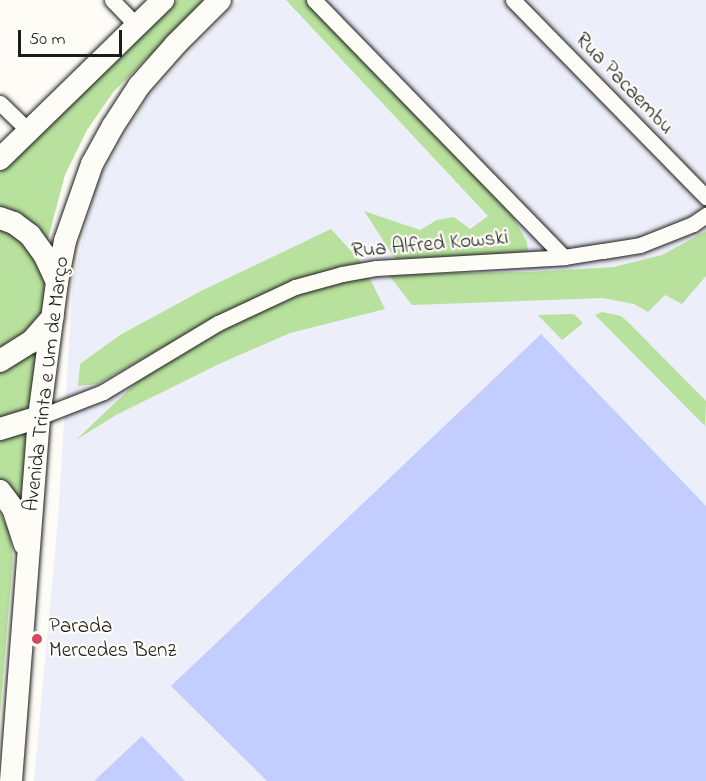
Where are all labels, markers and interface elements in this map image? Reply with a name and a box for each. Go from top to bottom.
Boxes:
scale bar [21,18,124,56]
text: 50 m [29,27,66,53]
street label: Rua Pacaembu [569,28,679,140]
street label: Rua Alfred Kowski [351,226,509,264]
street label: Avenida Trinta e Um de Março [19,255,75,513]
place label: Parada Mercedes Benz [49,614,176,664]
marker: Parada Mercedes Benz [30,632,44,646]

